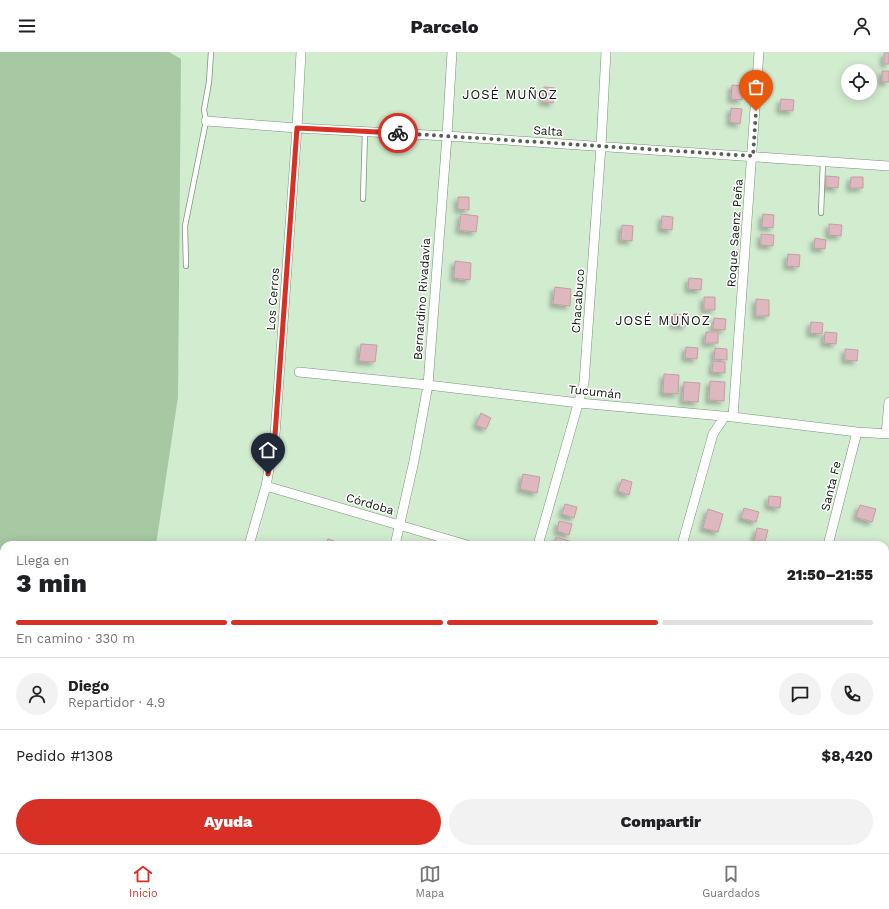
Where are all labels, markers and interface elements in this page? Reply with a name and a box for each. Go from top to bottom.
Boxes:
icon: menu [16,15,38,37]
icon: person [851,15,873,37]
text: Parcelo [410,16,479,37]
map controls [841,64,877,100]
button: locate [841,64,877,100]
pin [739,70,773,111]
icon: bag [745,76,767,98]
district label: JOSÉ MUÑOZ [462,86,558,102]
courier [378,113,418,153]
icon: bike [387,122,409,144]
street label: Salta [533,123,563,139]
street label: Roque Saenz Peña [724,178,746,288]
street label: Bernardino Rivadavia [411,237,433,361]
street label: Los Cerros [264,267,282,331]
street label: Chacabuco [569,268,587,334]
district label: JOSÉ MUÑOZ [615,312,711,328]
street label: Tucumán [568,382,622,402]
pin [251,433,285,474]
icon: home [257,439,279,461]
street label: Santa Fe [818,460,844,512]
street label: Córdoba [344,490,396,518]
text: Llega en [16,553,69,568]
text: 21:50–21:55 [787,566,873,584]
text: 3 min [16,568,87,598]
text: En camino · 330 m [16,631,135,646]
button: person [16,673,58,715]
button: chat [779,673,821,715]
button: phone [831,673,873,715]
text: Diego [68,677,109,695]
text: Repartidor · 4.9 [68,695,165,710]
text: Pedido #1308 [16,747,113,765]
text: $8,420 [822,747,873,765]
button: Ayuda [16,799,441,845]
button: Compartir [449,799,873,845]
tab: Inicio [129,863,158,900]
tab: Mapa [416,863,444,900]
tab: Guardados [702,863,760,900]

